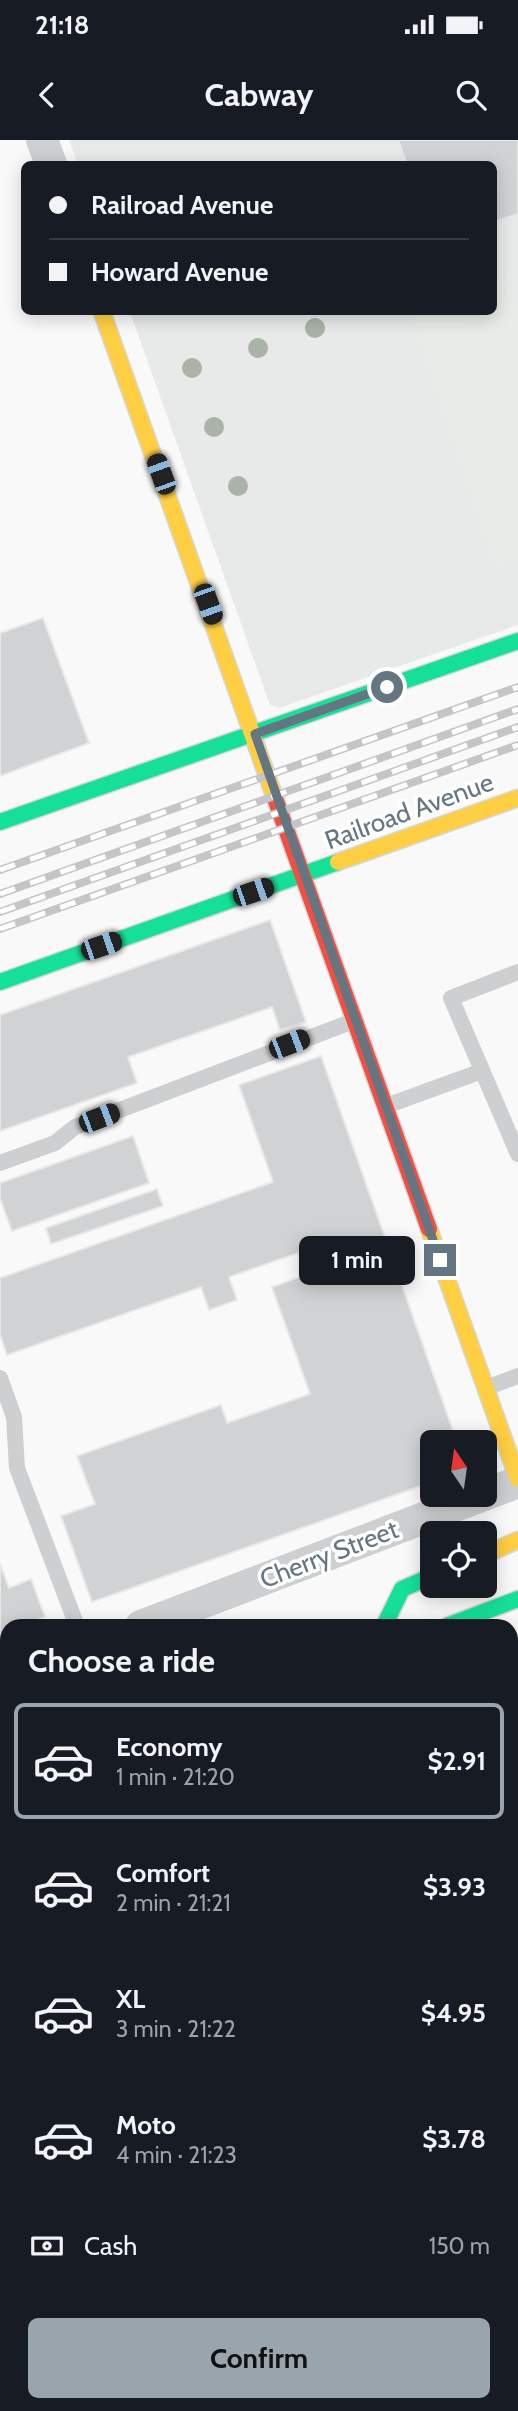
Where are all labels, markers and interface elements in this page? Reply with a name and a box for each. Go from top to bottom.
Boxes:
text: 21:18 [35,9,89,41]
text: Cabway [204,75,314,114]
icon: back [28,76,66,114]
icon: search [452,76,490,114]
text: Railroad Avenue [91,189,273,221]
text: Howard Avenue [91,256,268,288]
car [144,451,179,497]
car [191,581,226,627]
route start [371,671,403,703]
street label: Railroad Avenue [320,766,498,856]
car [230,875,277,909]
car [78,929,125,963]
car [266,1027,313,1061]
car [76,1101,123,1135]
callout: 1 min [300,1236,416,1284]
route end [424,1244,456,1276]
text: 1 min [331,1246,383,1274]
north arrow [420,1430,497,1507]
map controls [420,1430,497,1598]
street label: Cherry Street [255,1513,403,1595]
button: locate [420,1521,497,1598]
text: Choose a ride [28,1641,215,1680]
icon: car [32,1730,95,1793]
text: Economy [116,1731,222,1763]
text: $2.91 [428,1745,486,1777]
text: 1 min · 21:20 [116,1763,235,1791]
icon: car [32,1856,95,1919]
text: Comfort [116,1857,210,1889]
text: $3.93 [423,1871,486,1903]
text: 2 min · 21:21 [116,1889,231,1917]
icon: car [32,1982,95,2045]
text: XL [116,1983,145,2015]
text: $4.95 [421,1997,486,2029]
text: 3 min · 21:22 [116,2015,236,2043]
icon: car [32,2108,95,2171]
text: Moto [116,2109,176,2141]
text: $3.78 [422,2123,486,2155]
text: 4 min · 21:23 [116,2141,237,2169]
icon: cash [28,2227,66,2265]
text: Cash [84,2230,137,2262]
text: 150 m [429,2232,490,2260]
button: Confirm [28,2318,490,2398]

